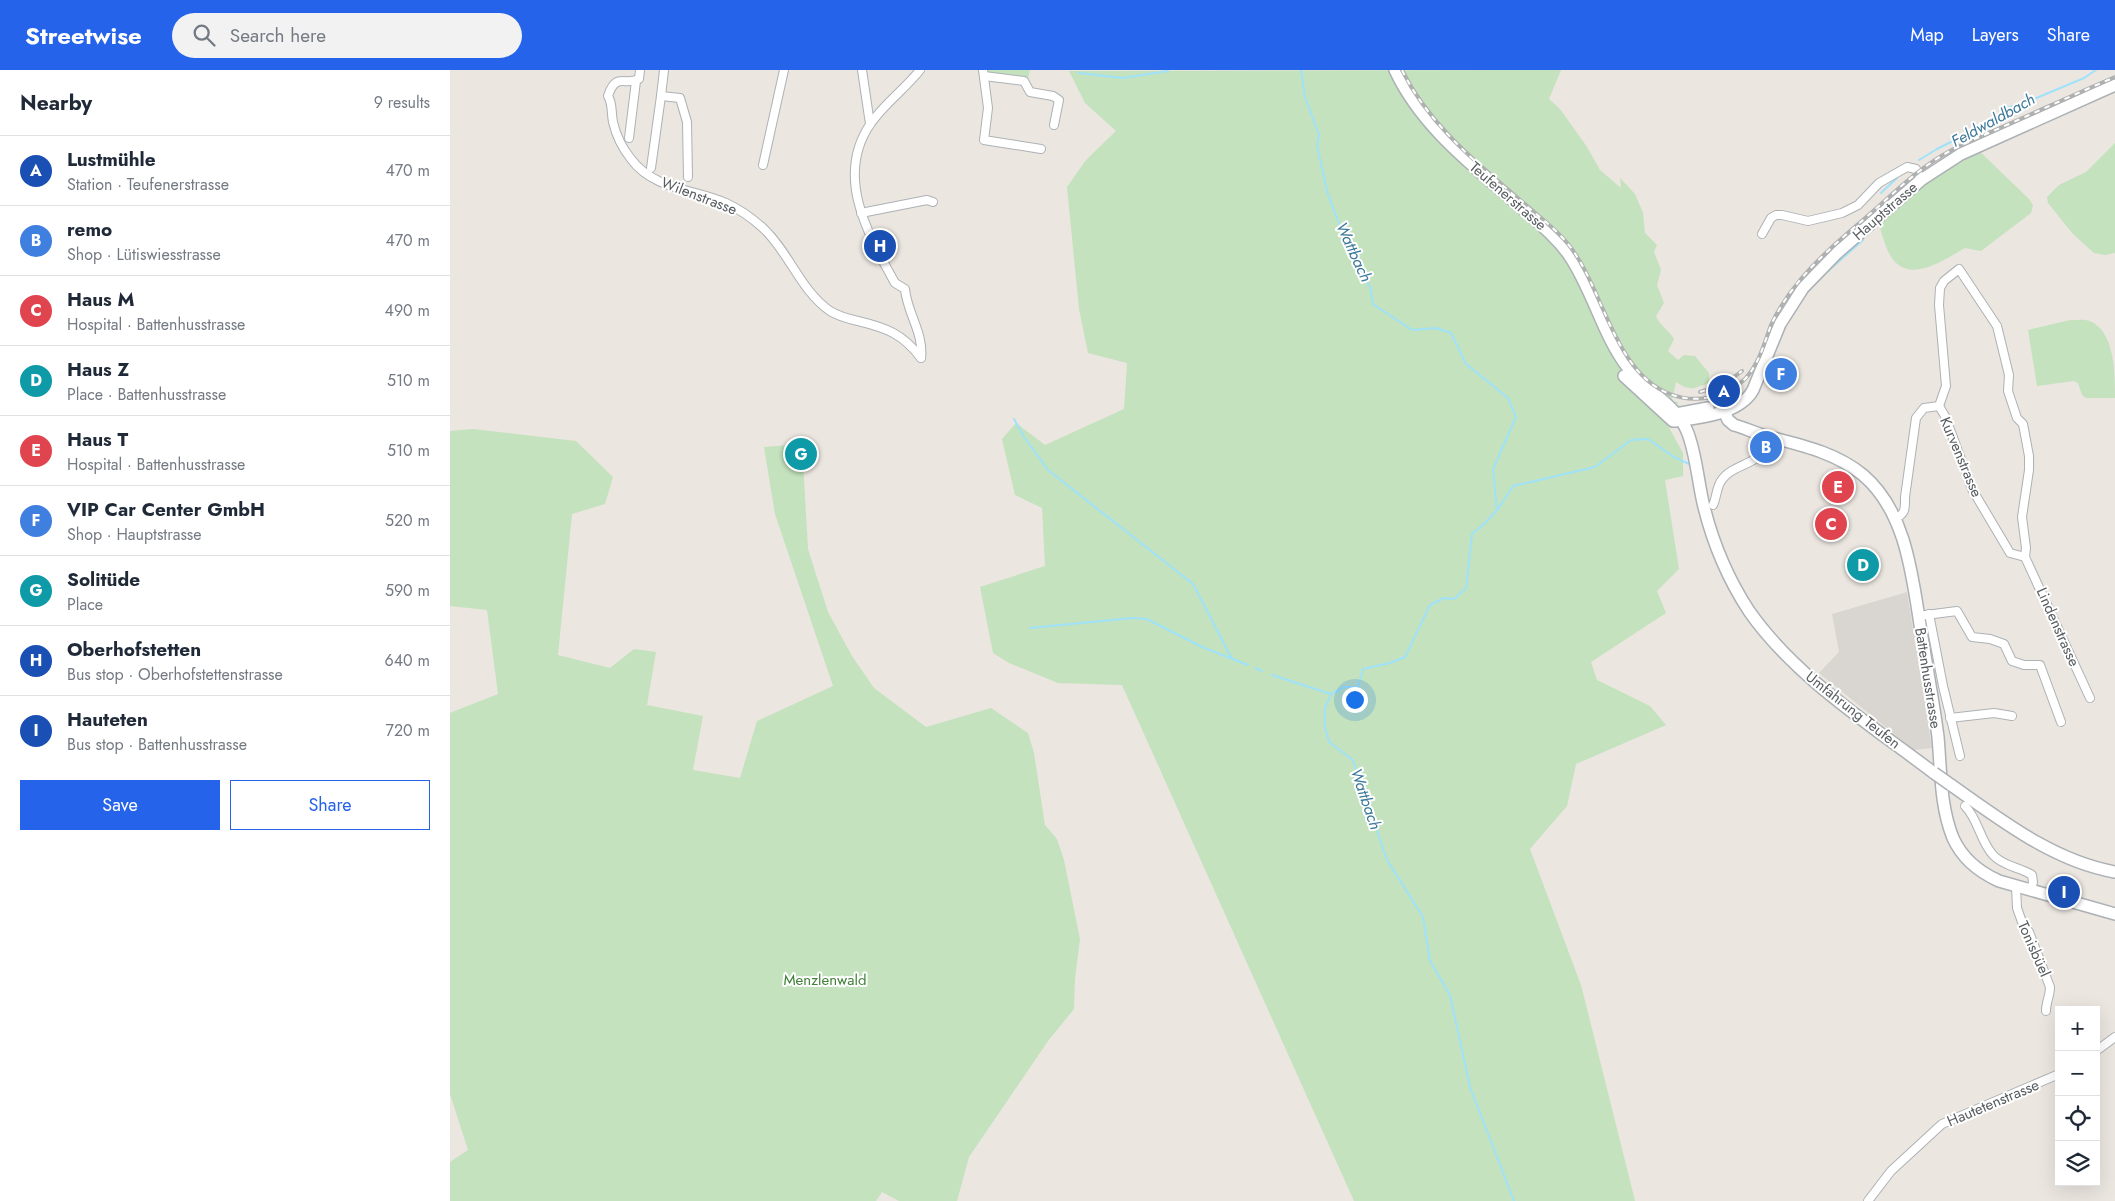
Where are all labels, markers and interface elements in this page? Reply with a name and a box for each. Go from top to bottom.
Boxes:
search box [172,13,522,58]
text: Streetwise [25,18,142,53]
icon: search [190,21,218,49]
text: Search here [230,22,326,49]
text: Map [1910,22,1944,48]
text: Layers [1972,22,2019,48]
text: Share [2047,22,2090,48]
water label: Feldwaldbach [1947,87,2039,153]
text: Nearby [20,88,92,118]
text: 9 results [374,91,430,114]
text: Lustmühle [67,146,156,173]
street label: Teufenerstrasse [1465,156,1552,236]
text: A [30,159,42,182]
text: 470 m [385,159,430,182]
street label: Wilenstrasse [658,171,740,221]
text: Station · Teufenerstrasse [67,173,229,196]
street label: Hauptstrasse [1848,176,1923,245]
text: remo [67,216,112,243]
water label: Wattbach [1330,218,1378,286]
pin: H [864,227,896,265]
text: B [31,229,41,252]
text: 470 m [385,229,430,252]
text: Shop · Lütiswiesstrasse [67,243,221,266]
text: Haus M [67,286,134,313]
text: C [30,299,42,322]
text: 490 m [385,299,430,322]
text: Hospital · Battenhusstrasse [67,313,245,336]
pin: F [1765,355,1797,393]
text: Haus Z [67,356,129,383]
text: D [30,369,42,392]
text: 510 m [387,369,430,392]
pin: A [1708,372,1740,410]
text: Place · Battenhusstrasse [67,383,226,406]
street label: Kurvenstrasse [1934,413,1988,501]
text: Haus T [67,426,128,453]
pin: B [1750,428,1782,466]
pin: G [785,435,817,473]
text: E [31,439,41,462]
text: 510 m [387,439,430,462]
text: Hospital · Battenhusstrasse [67,453,245,476]
pin: E [1822,468,1854,506]
text: VIP Car Center GmbH [67,496,265,523]
pin: C [1815,505,1847,543]
text: F [32,509,40,532]
text: 520 m [385,509,430,532]
text: Shop · Hauptstrasse [67,523,202,546]
pin: D [1847,546,1879,584]
text: Solitüde [67,566,140,593]
text: G [29,579,43,602]
text: 590 m [385,579,430,602]
street label: Lindenstrasse [2031,584,2085,670]
text: Place [67,593,103,616]
street label: Battenhusstrasse [1909,626,1947,730]
text: Oberhofstetten [67,636,201,663]
text: H [30,649,42,672]
text: 640 m [385,649,430,672]
text: Bus stop · Oberhofstettenstrasse [67,663,283,686]
street label: Umfahrung Teufen [1801,666,1905,754]
your location [1342,687,1368,713]
text: Hauteten [67,706,148,733]
text: I [33,719,39,742]
text: 720 m [386,719,430,742]
text: Bus stop · Battenhusstrasse [67,733,247,756]
water label: Wattbach [1345,765,1387,833]
button: Save [20,780,220,830]
button: Share [230,780,430,830]
pin: I [2048,873,2080,911]
street label: Tonisbüel [2012,918,2056,980]
park label: Menzlenwald [783,969,867,991]
map controls [2055,1006,2100,1186]
button: + [2055,1006,2100,1051]
button: − [2055,1051,2100,1096]
street label: Hautetenstrasse [1944,1074,2043,1132]
button: locate [2055,1096,2100,1141]
button: layers [2055,1141,2100,1186]

